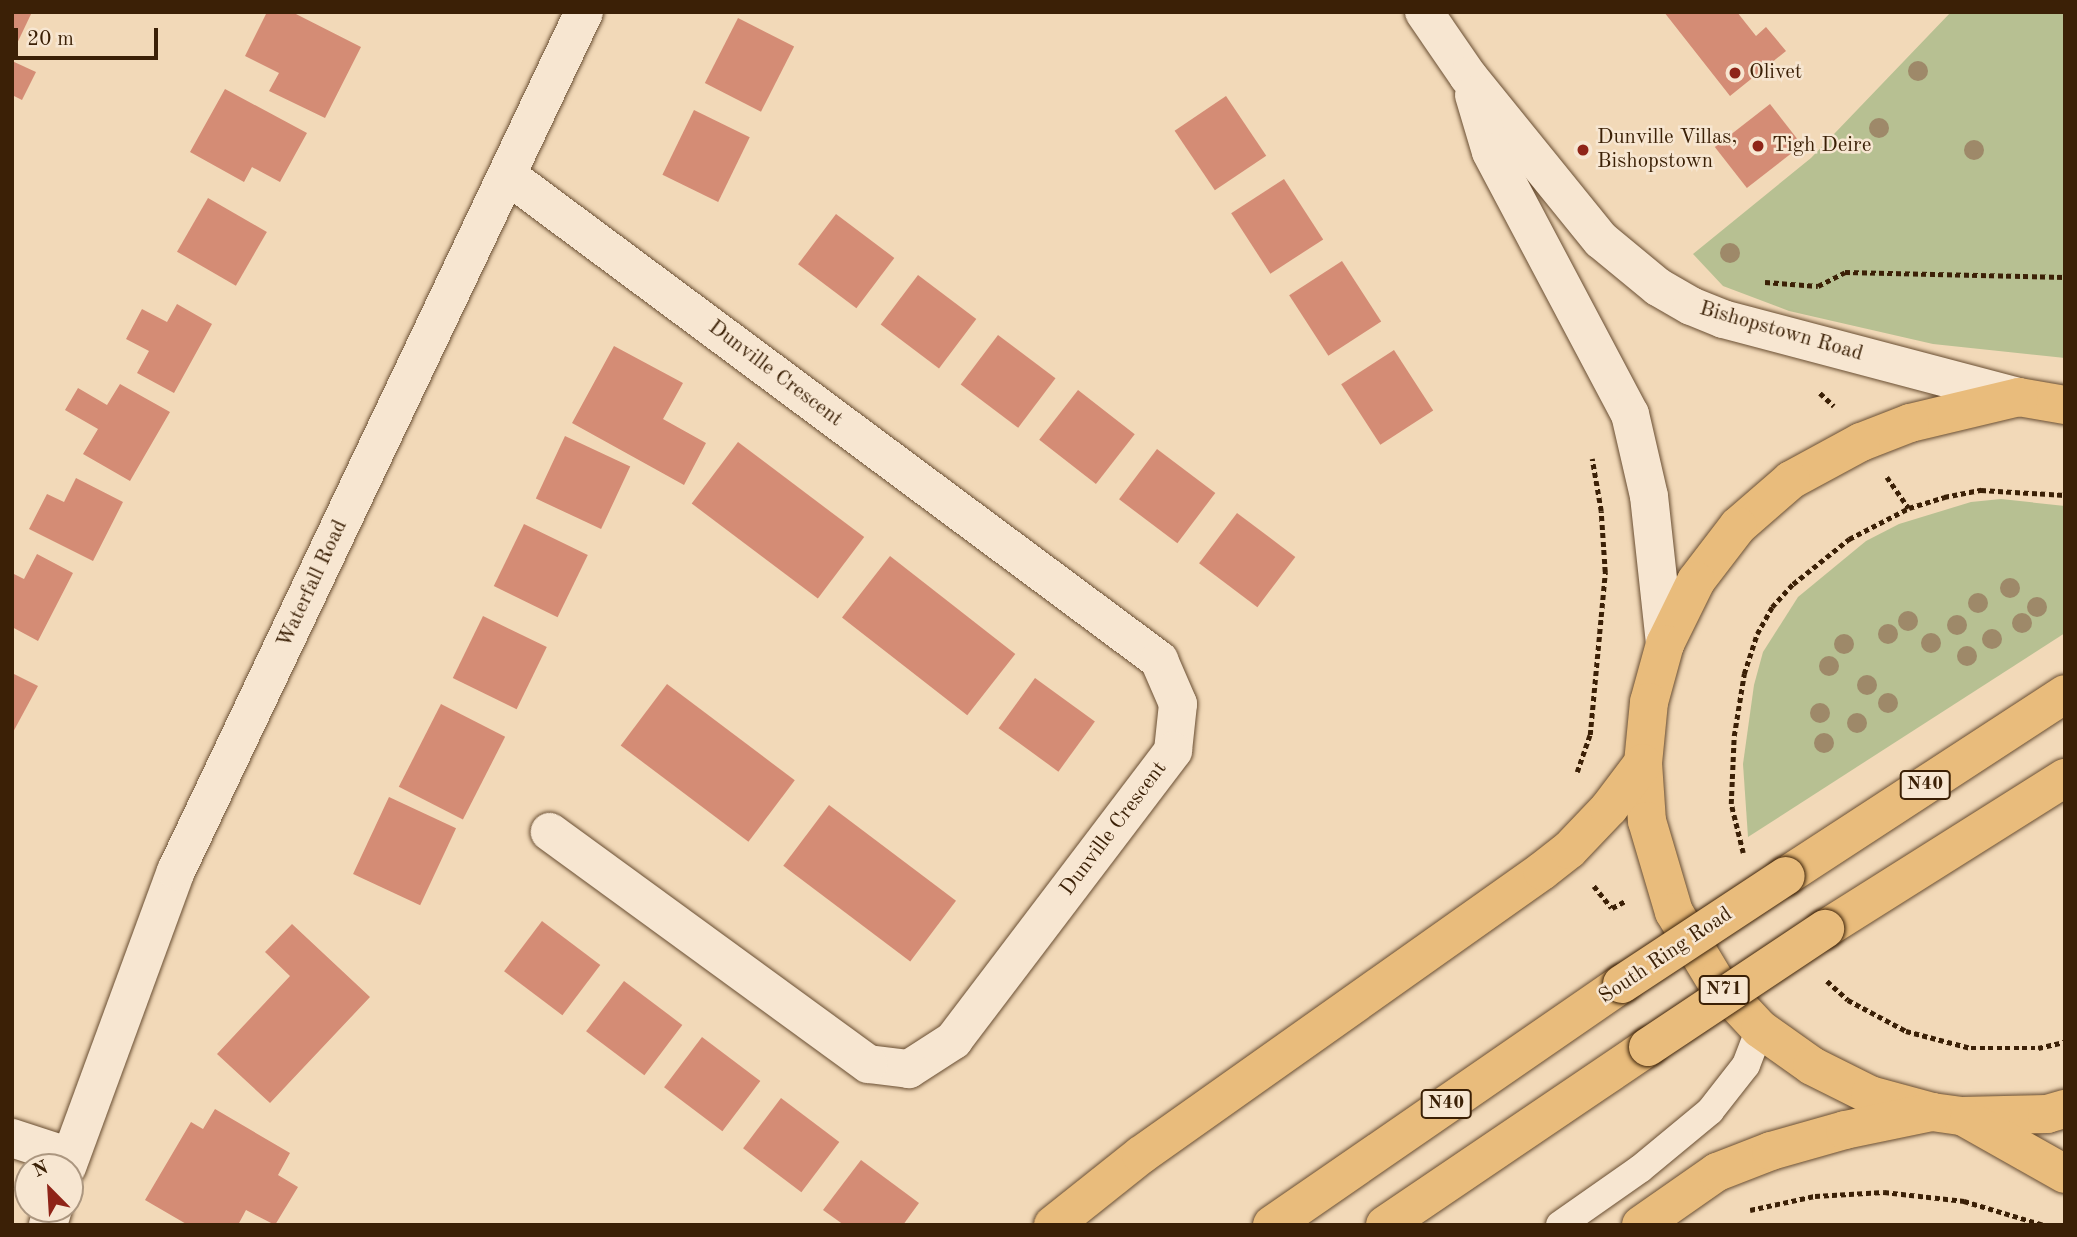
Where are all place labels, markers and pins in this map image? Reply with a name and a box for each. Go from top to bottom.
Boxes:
place label: Olivet [1749,60,1802,86]
marker: Olivet [1727,65,1743,81]
place label: Dunville Villas, Bishopstown [1597,125,1737,175]
place label: Tigh Deire [1772,133,1871,159]
marker: Tigh Deire [1750,138,1766,154]
marker: Dunville Villas, Bishopstown [1575,142,1591,158]

